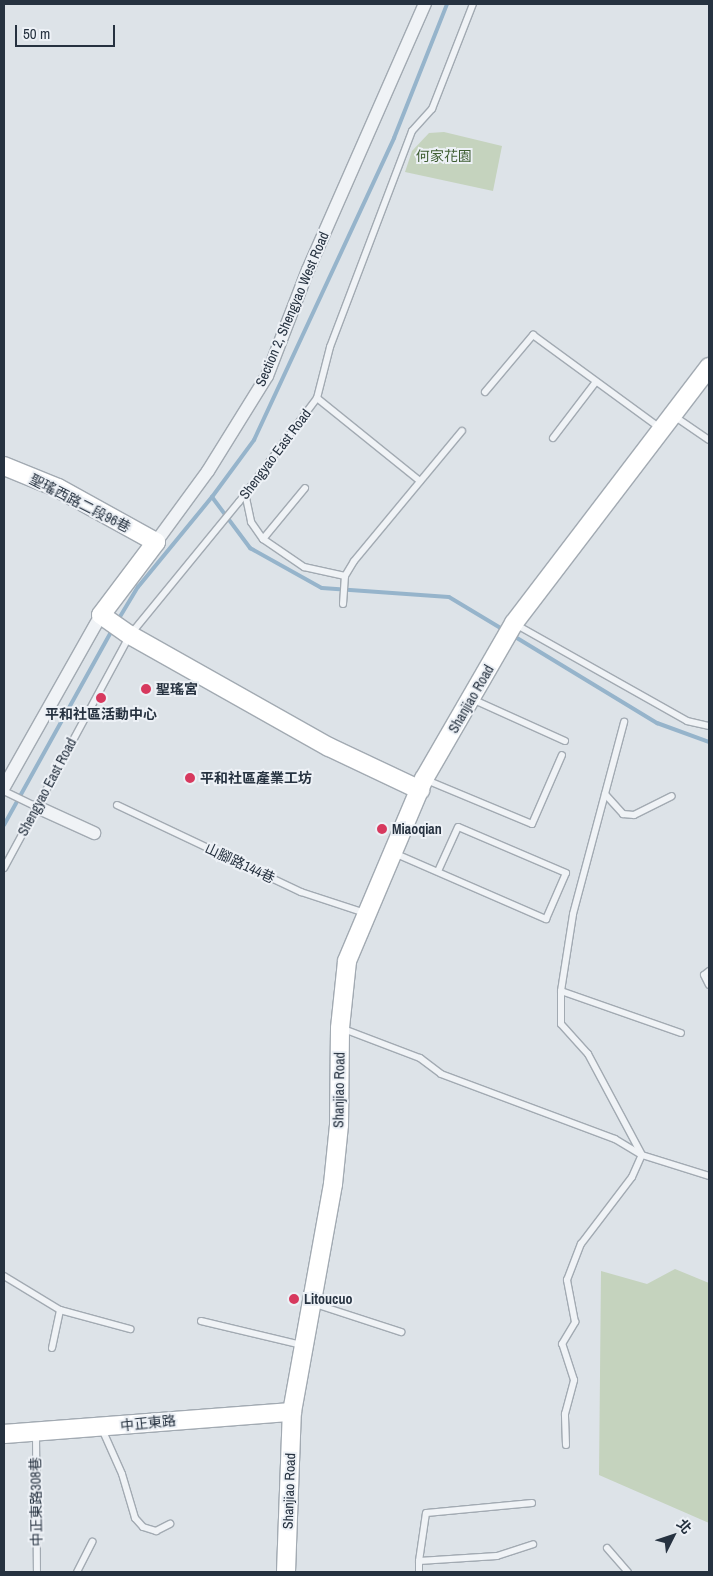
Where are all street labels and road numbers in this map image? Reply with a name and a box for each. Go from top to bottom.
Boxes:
street label: Section 2, Shengyao West Road [252,229,332,389]
street label: Shengyao East Road [236,406,314,502]
street label: 聖瑤西路二段96巷 [27,470,133,536]
street label: Shanjiao Road [445,662,497,736]
street label: Shengyao East Road [14,735,80,839]
street label: 山腳路144巷 [202,840,278,886]
street label: Shanjiao Road [330,1052,348,1128]
street label: 中正東路 [119,1412,177,1434]
street label: Shanjiao Road [279,1453,299,1529]
street label: 中正東路308巷 [27,1457,45,1547]

